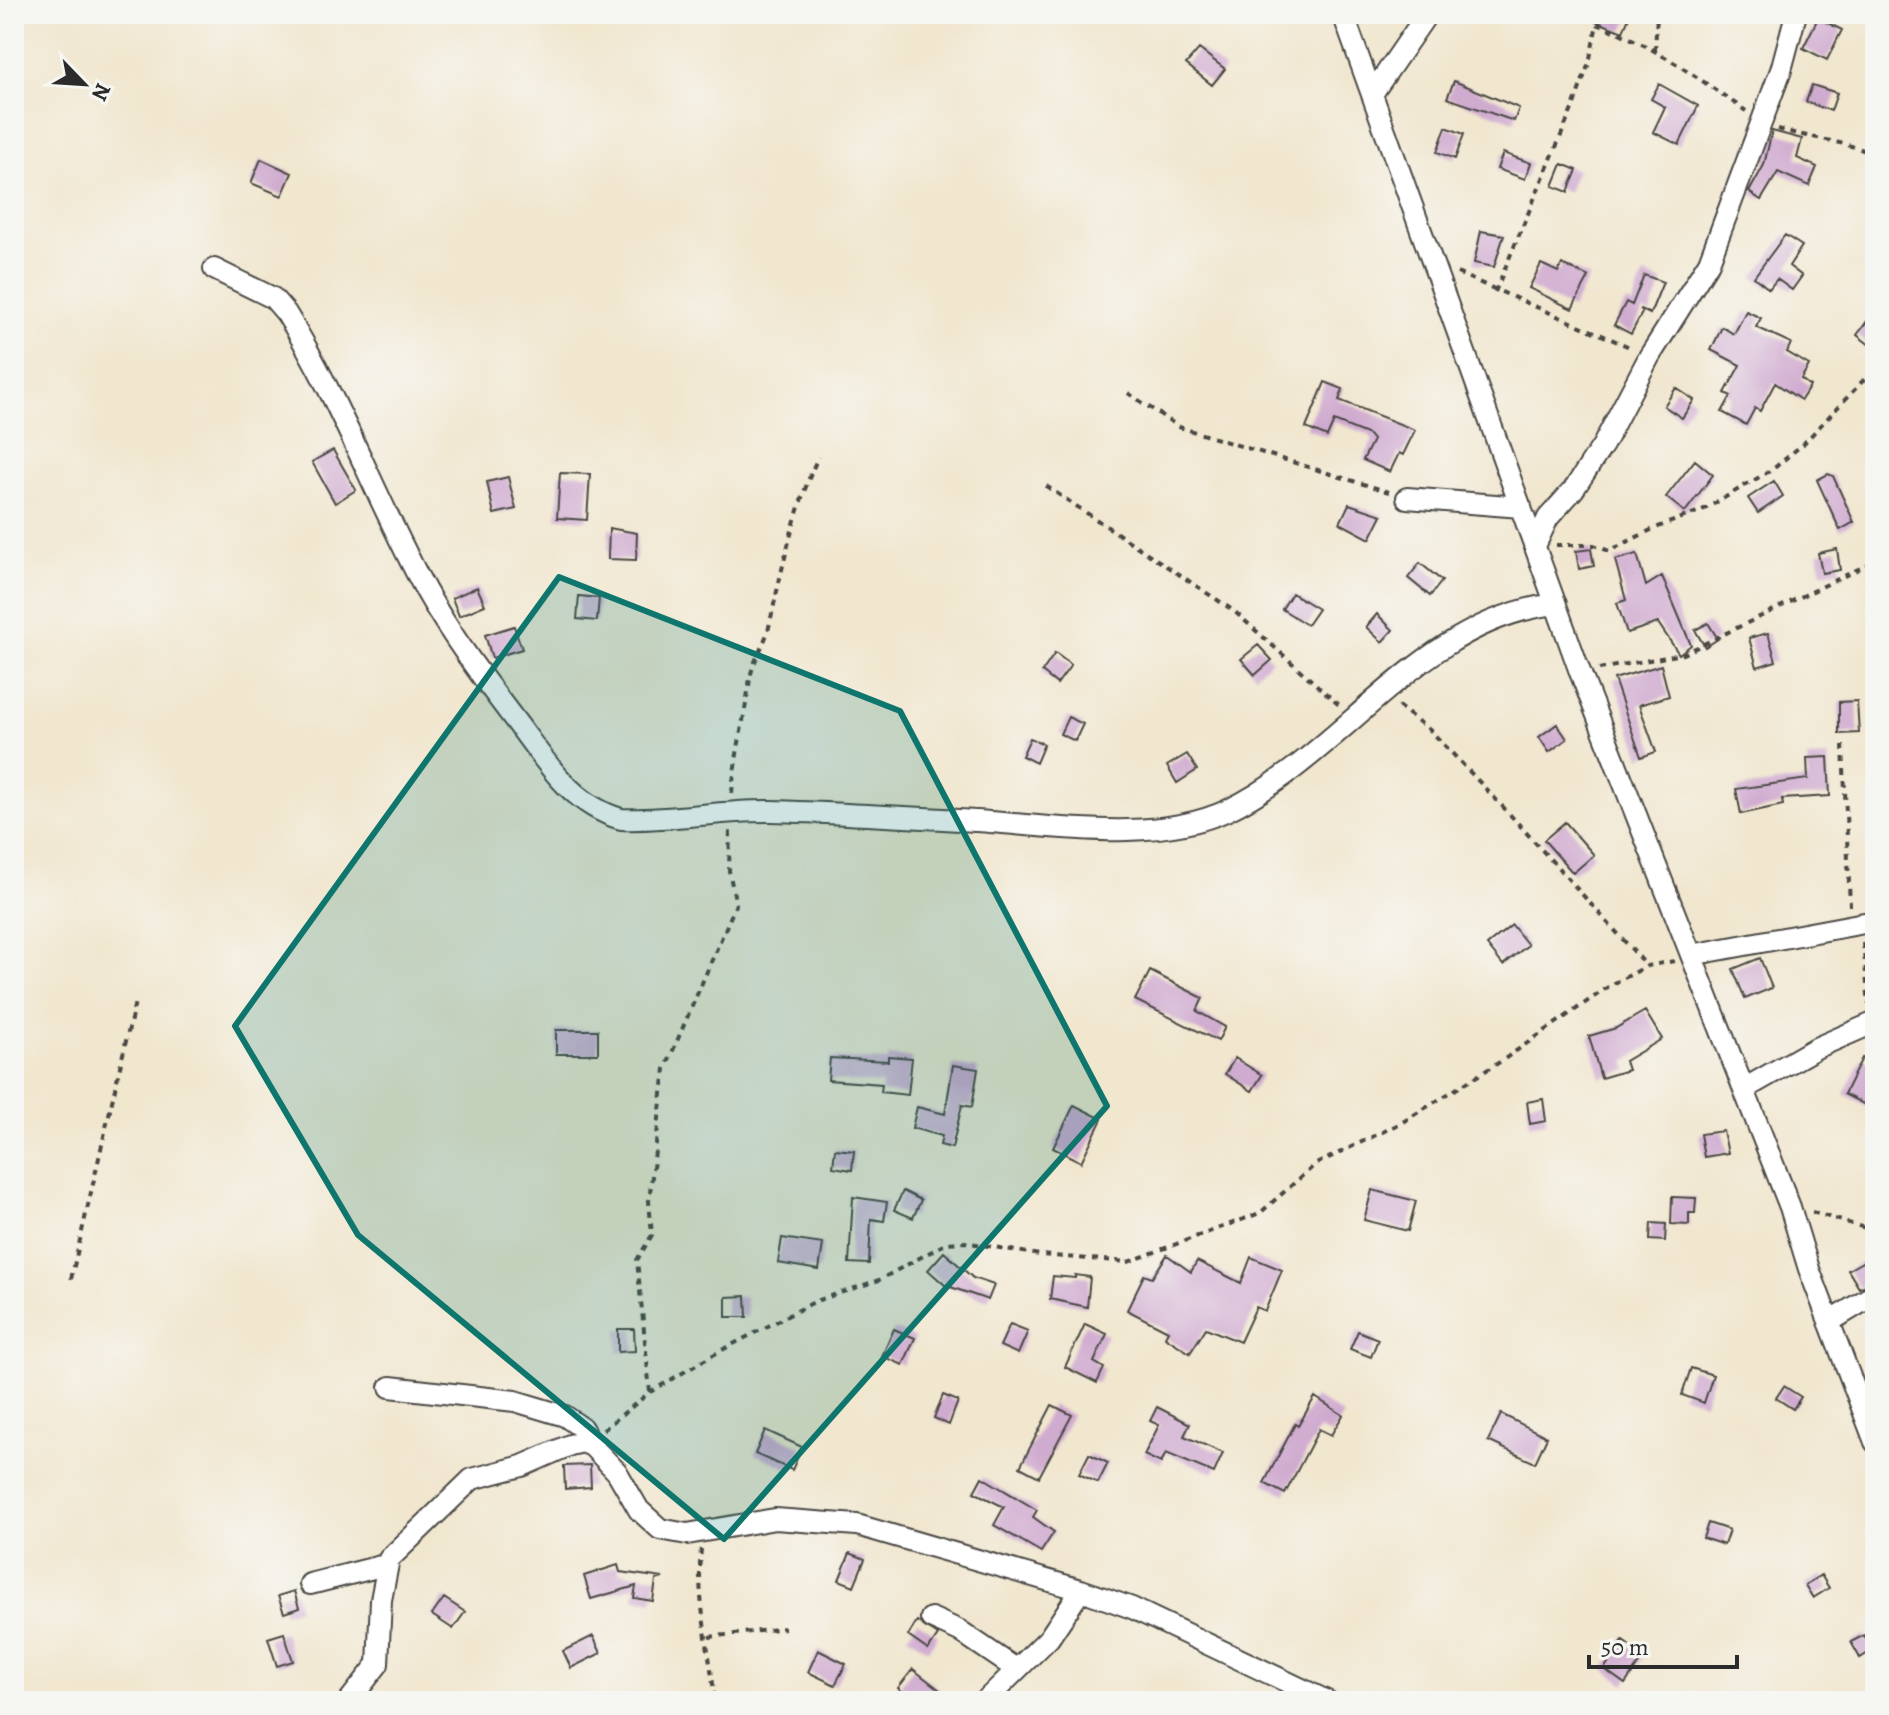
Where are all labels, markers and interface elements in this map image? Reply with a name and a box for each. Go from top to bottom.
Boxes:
north arrow [44,44,124,124]
text: N [84,78,118,106]
scale bar [1589,1619,1737,1669]
text: 50 m [1601,1631,1649,1663]

